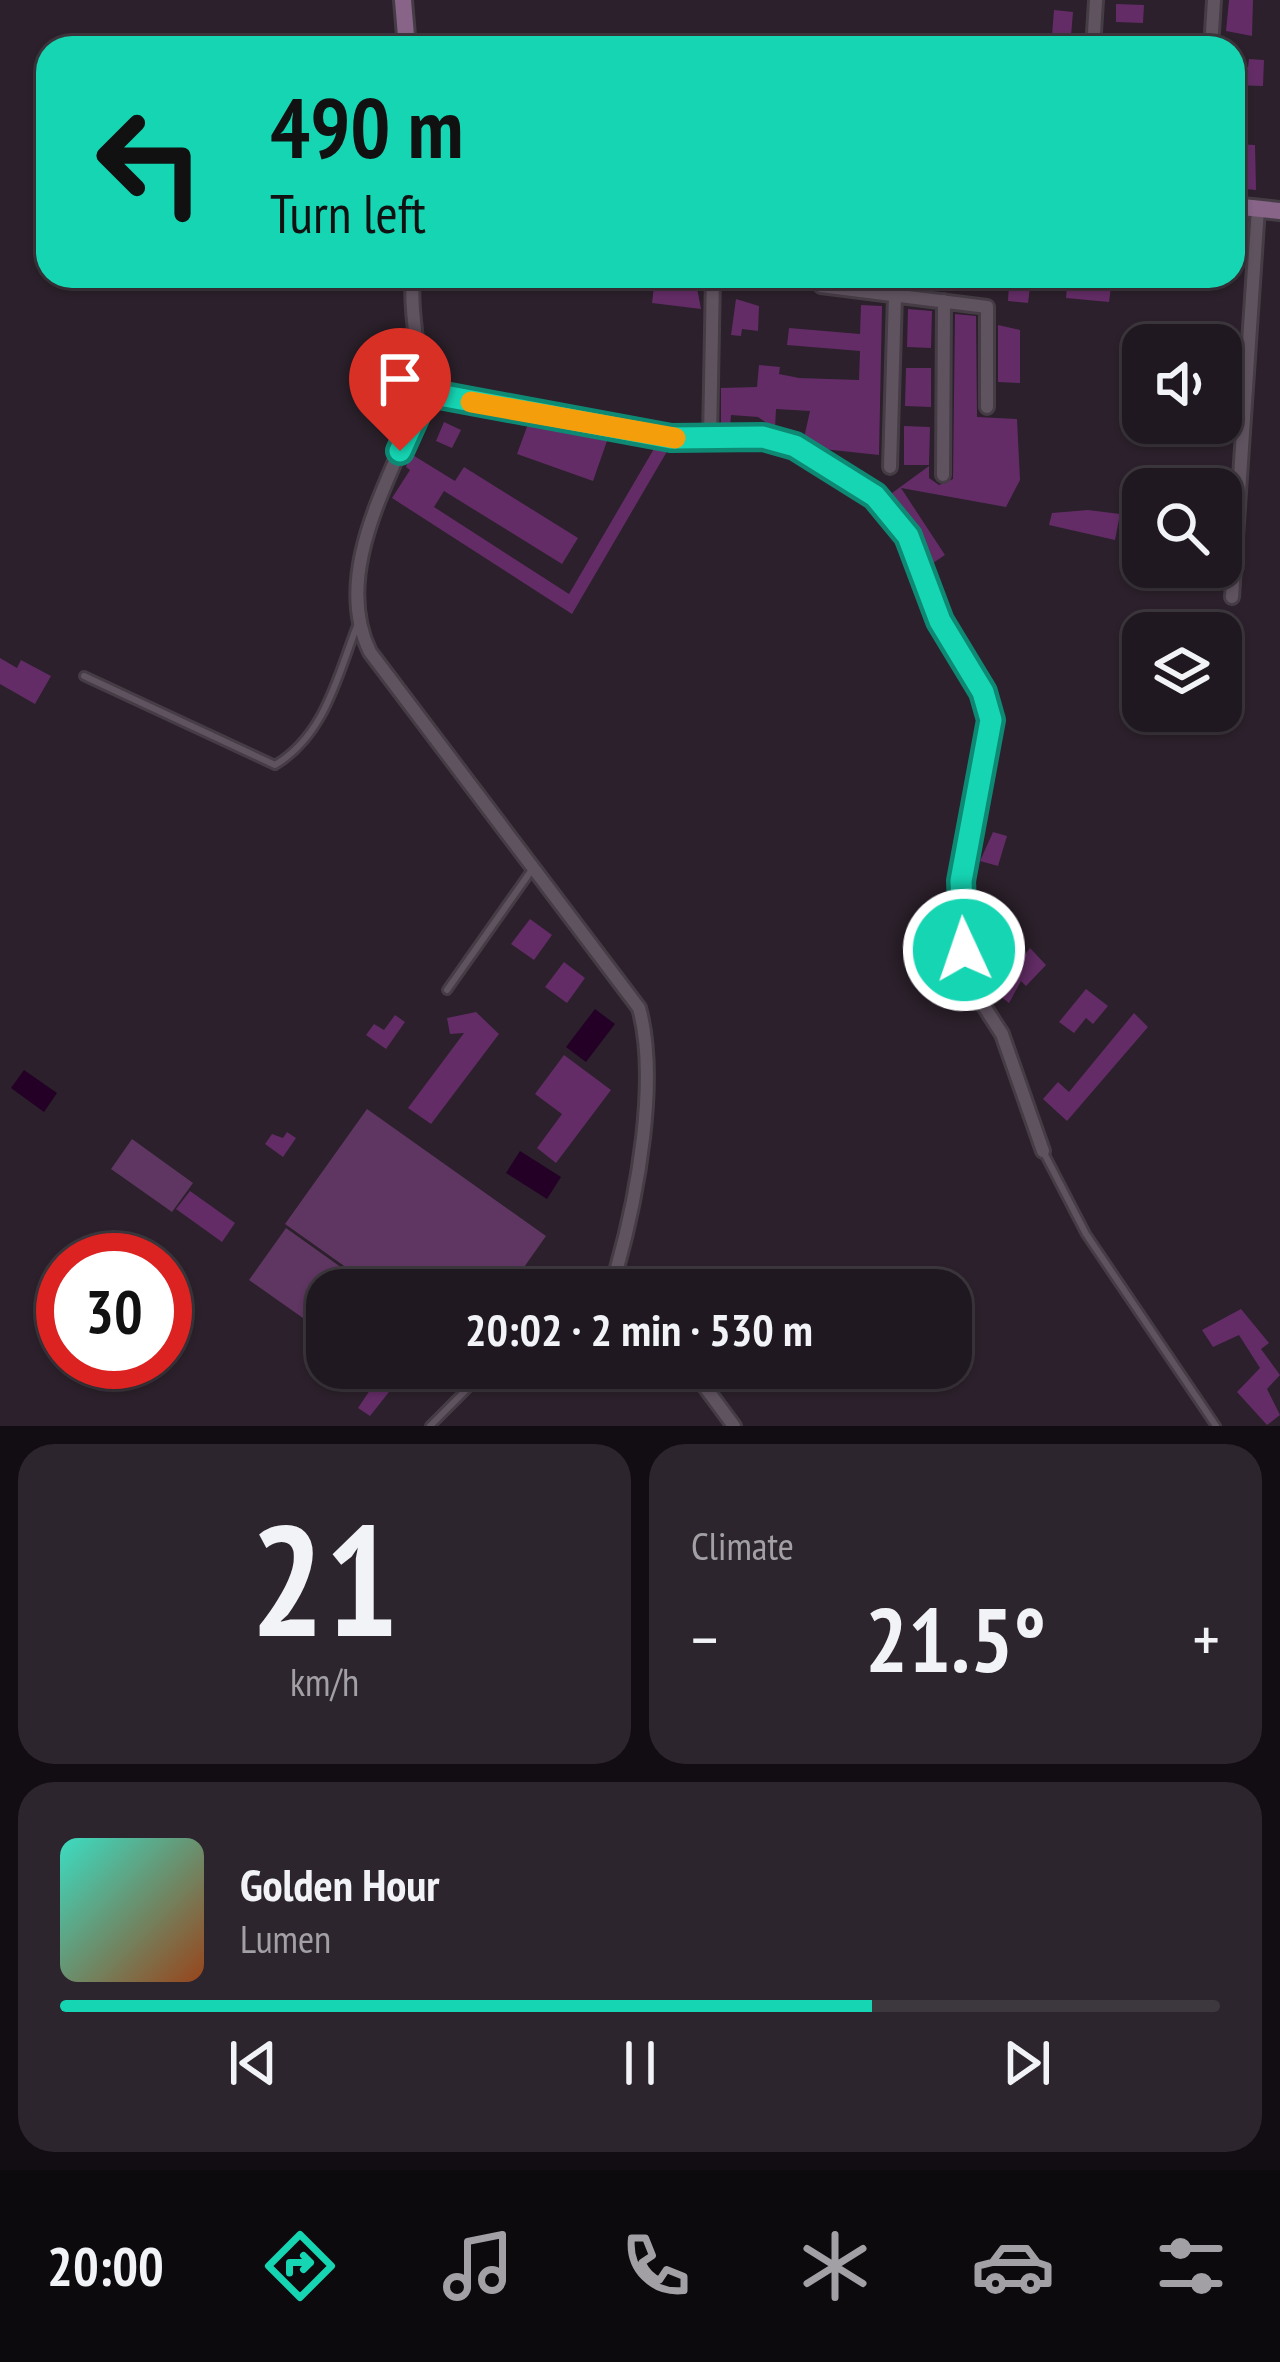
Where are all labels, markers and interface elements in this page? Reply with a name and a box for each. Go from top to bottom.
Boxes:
text: 490 m [270,72,463,181]
icon: left [72,84,228,240]
text: Turn left [270,178,426,248]
map controls [1122,324,1242,732]
button: sound [1122,324,1242,444]
pin [349,328,451,451]
icon: arrive [367,346,433,412]
button: search [1122,468,1242,588]
button: layers [1122,612,1242,732]
position arrow [901,887,1027,1013]
speed limit sign: 30 [36,1233,192,1389]
text: 20:02 · 2 min · 530 m [465,1300,813,1358]
text: 21 [250,1477,399,1679]
text: Climate [691,1520,794,1571]
text: 21.5° [865,1580,1046,1697]
text: − [691,1596,718,1681]
text: + [1193,1596,1220,1681]
text: km/h [290,1656,359,1707]
text: Golden Hour [240,1855,440,1913]
text: Lumen [240,1913,331,1964]
icon: previous [220,2030,286,2096]
icon: pause [607,2030,673,2096]
icon: next [994,2030,1060,2096]
icon: directions [258,2224,342,2308]
icon: music [436,2224,520,2308]
icon: phone [614,2224,698,2308]
icon: climate [793,2224,877,2308]
icon: car [971,2224,1055,2308]
icon: filters [1149,2224,1233,2308]
text: 20:00 [47,2231,164,2301]

